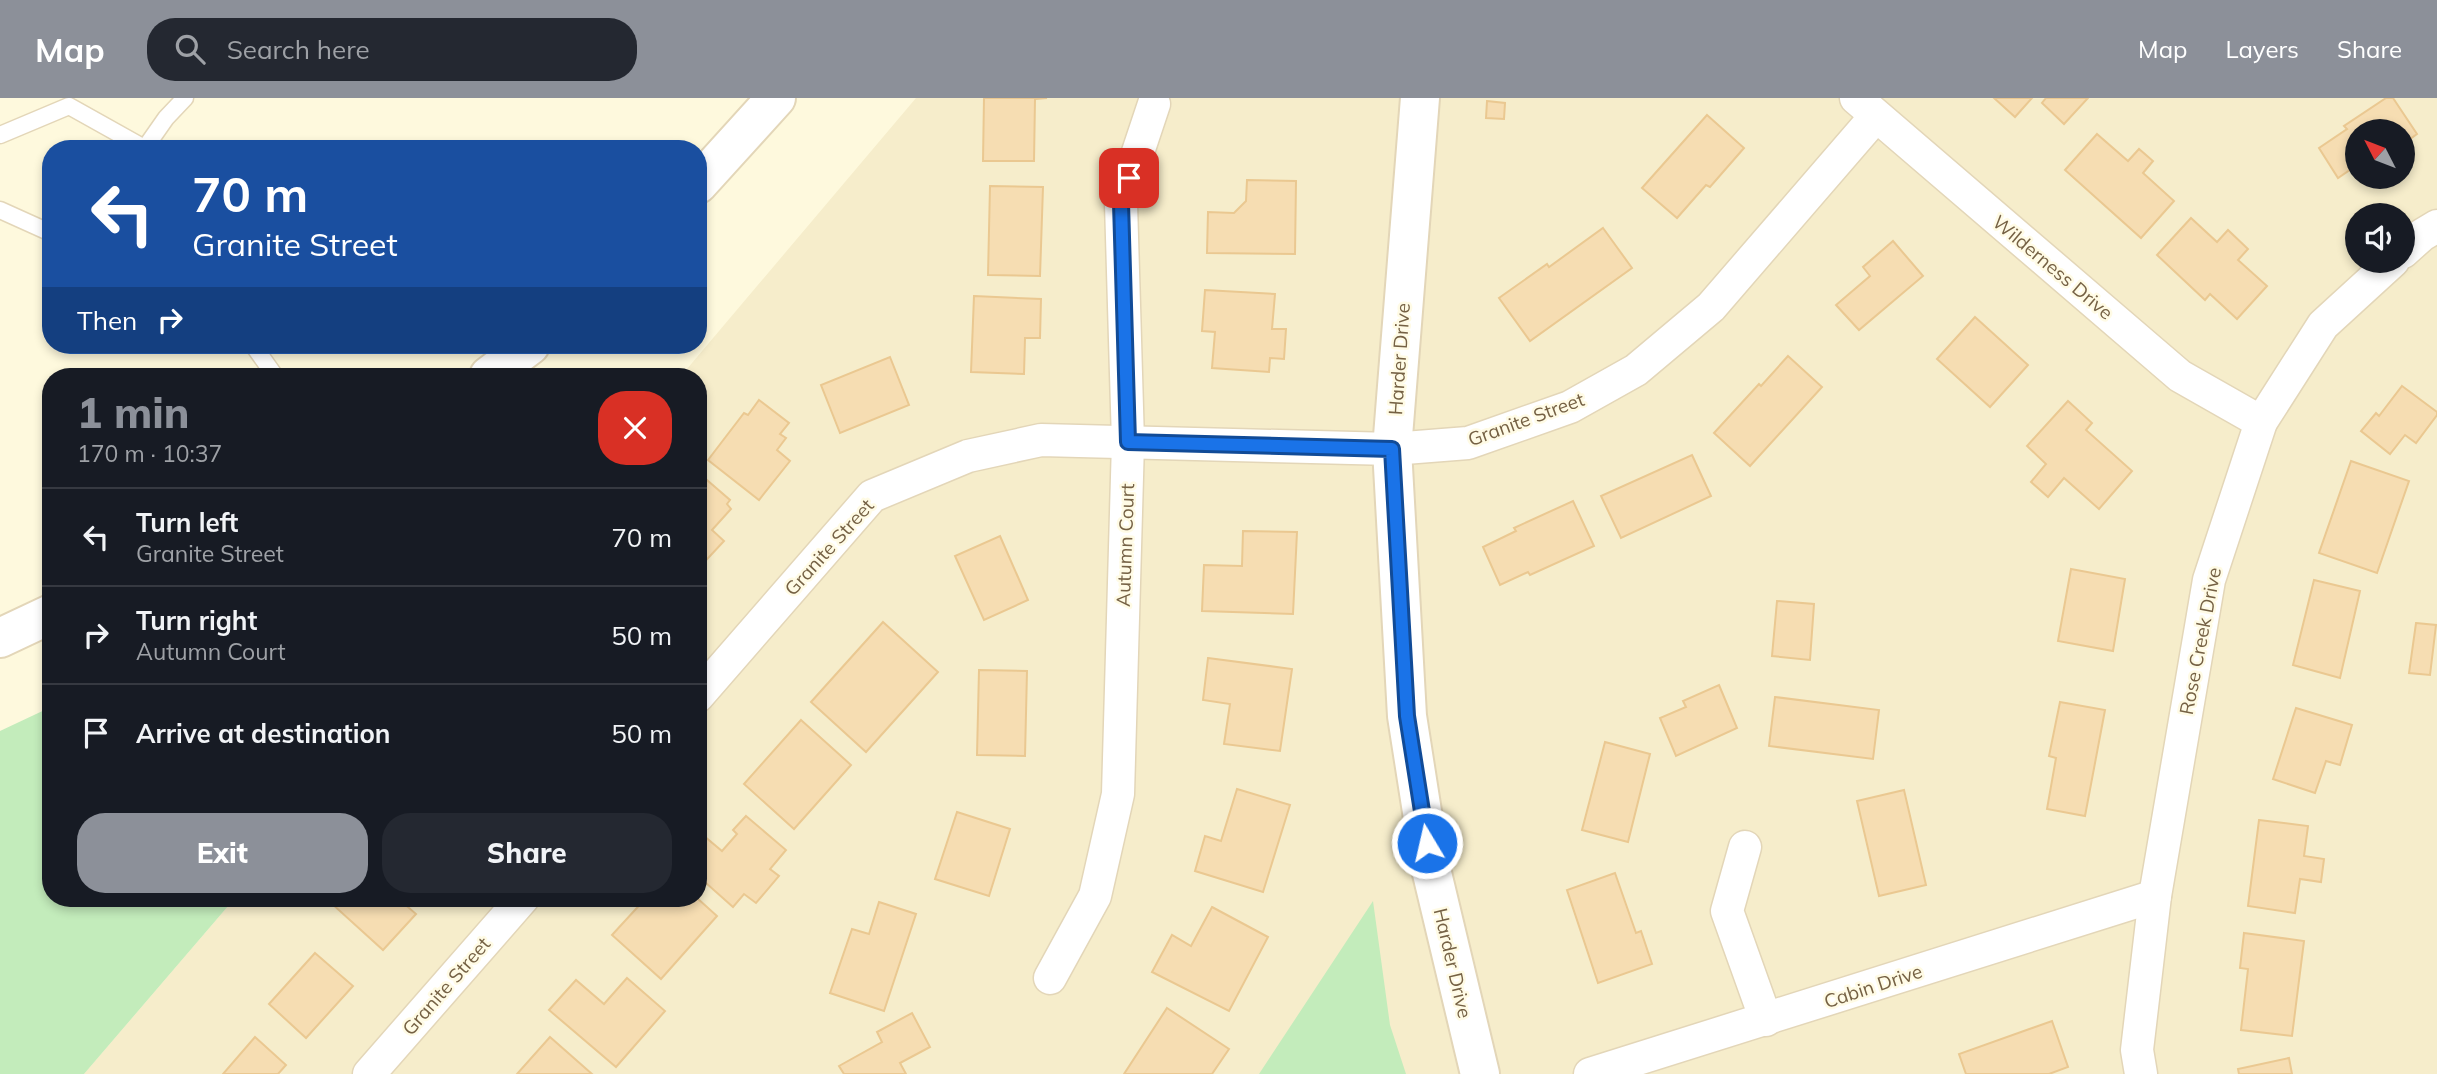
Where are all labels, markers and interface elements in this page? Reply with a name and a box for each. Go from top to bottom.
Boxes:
search box [147,18,637,81]
text: Map [35,29,105,70]
icon: search [171,30,209,68]
text: Search here [227,33,370,66]
text: Map [2138,34,2187,64]
text: Layers [2225,34,2299,64]
text: Share [2337,34,2402,64]
north arrow [2345,119,2415,189]
map controls [2345,119,2415,273]
pin [1099,148,1159,208]
icon: arrive [1110,159,1148,197]
text: 70 m [192,163,308,224]
icon: left [77,168,168,259]
button: sound [2345,203,2415,273]
street label: Wilderness Drive [1988,210,2118,324]
text: Granite Street [192,224,398,264]
icon: right [151,301,189,339]
street label: Harder Drive [1383,302,1415,416]
text: Then [77,304,137,337]
text: 1 min [77,386,190,439]
street label: Granite Street [1465,387,1588,451]
button: close [598,391,672,465]
text: 170 m · 10:37 [77,439,222,468]
street label: Autumn Court [1111,483,1139,607]
street label: Granite Street [779,493,879,600]
text: Turn left [136,506,238,539]
icon: left [77,518,115,556]
text: 70 m [611,521,672,554]
text: Granite Street [136,539,284,568]
street label: Rose Creek Drive [2174,565,2226,717]
text: Turn right [136,604,257,637]
icon: right [77,616,115,654]
text: 50 m [611,619,672,652]
text: Autumn Court [136,637,286,666]
icon: arrive [77,714,115,752]
text: Arrive at destination [136,717,391,750]
text: 50 m [611,717,672,750]
position arrow [1390,806,1464,880]
button: Exit [77,813,368,893]
button: Share [382,813,672,893]
street label: Harder Drive [1429,906,1477,1020]
street label: Granite Street [397,932,495,1040]
street label: Cabin Drive [1821,959,1925,1013]

